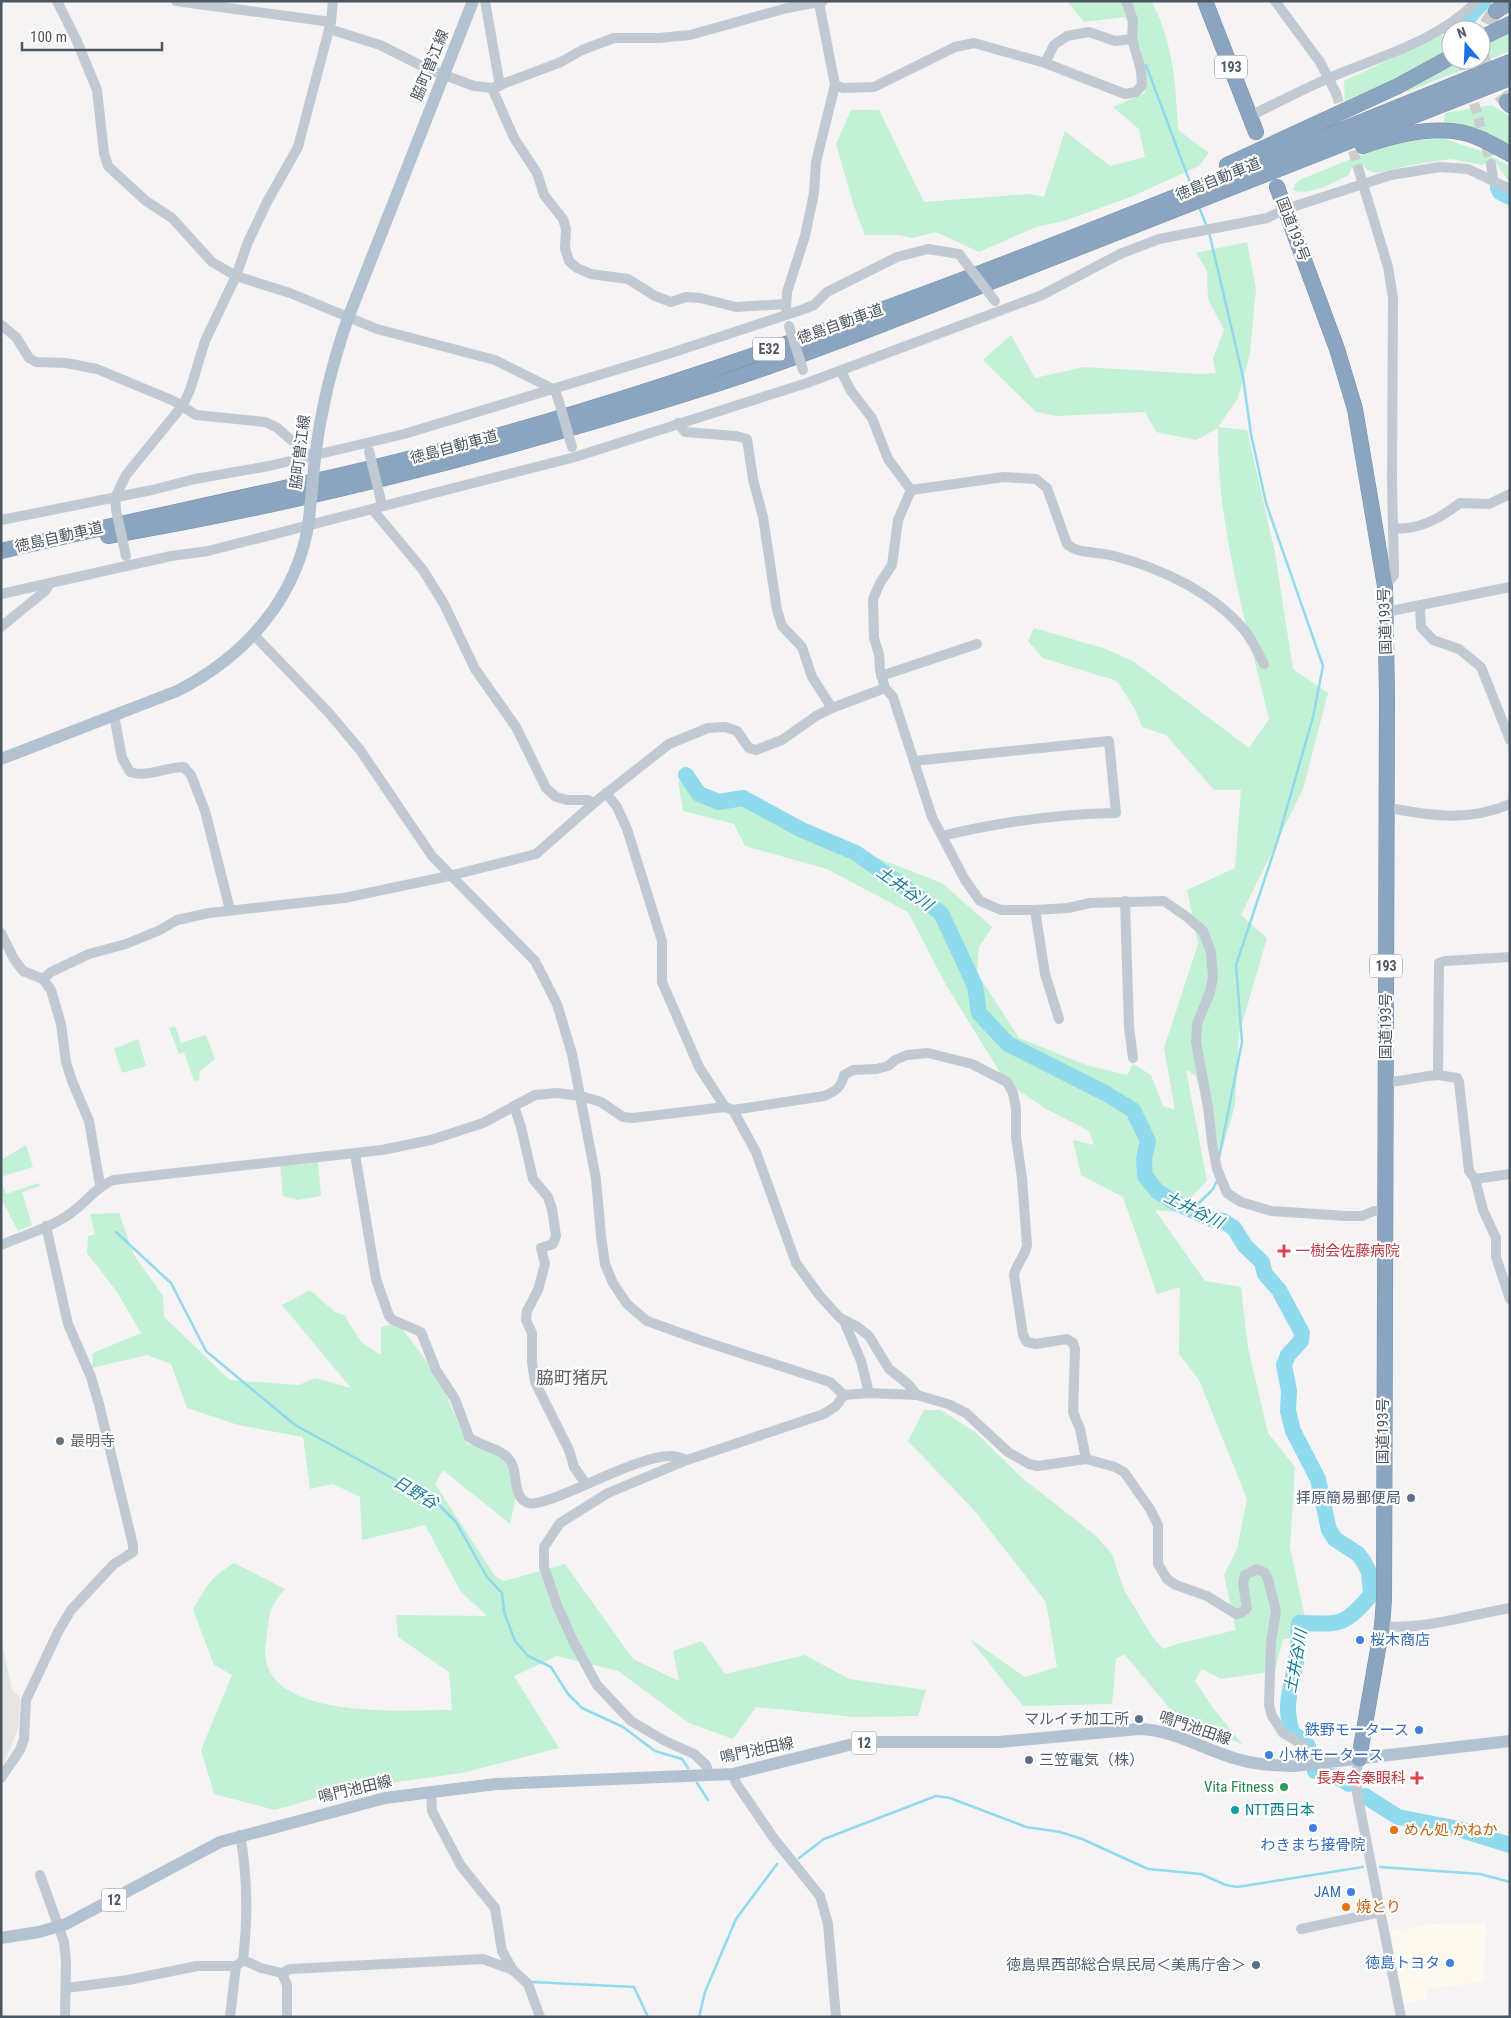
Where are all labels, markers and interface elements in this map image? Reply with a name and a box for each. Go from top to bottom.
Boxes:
scale bar [22,20,162,52]
north arrow [1441,20,1491,70]
text: N [1455,24,1468,42]
street label: 脇町曽江線 [408,27,452,103]
text: 100 m [30,28,67,46]
road number: 193 [1215,56,1247,78]
street label: 徳島自動車道 [1173,154,1263,204]
street label: 国道193号 [1273,194,1313,264]
street label: 徳島自動車道 [795,300,885,348]
road number: E32 [753,338,785,360]
street label: 脇町曽江線 [286,414,314,490]
street label: 徳島自動車道 [408,427,500,467]
street label: 徳島自動車道 [13,518,105,556]
street label: 国道193号 [1375,587,1395,655]
water label: 土井谷川 [873,862,938,916]
road number: 193 [1370,954,1402,978]
street label: 国道193号 [1377,992,1395,1060]
water label: 土井谷川 [1161,1187,1228,1233]
place label: 一樹会佐藤病院 [1295,1242,1400,1260]
marker: 一樹会佐藤病院 [1277,1244,1291,1258]
district label: 脇町猪尻 [536,1367,608,1388]
street label: 国道193号 [1374,1397,1392,1465]
place label: 最明寺 [70,1432,115,1450]
marker: 最明寺 [54,1435,66,1447]
water label: 日野谷 [390,1472,443,1514]
place label: 拝原簡易郵便局 [1296,1489,1401,1507]
marker: 拝原簡易郵便局 [1405,1492,1417,1504]
water label: 土井谷川 [1281,1626,1311,1694]
place label: 桜木商店 [1370,1631,1430,1649]
marker: 桜木商店 [1354,1634,1366,1646]
street label: 鳴門池田線 [1157,1707,1233,1749]
place label: マルイチ加工所 [1024,1710,1129,1728]
marker: マルイチ加工所 [1133,1713,1145,1725]
place label: 鉄野モータース [1305,1721,1409,1739]
marker: 鉄野モータース [1413,1724,1425,1736]
road number: 12 [852,1732,876,1755]
street label: 鳴門池田線 [718,1733,796,1767]
place label: 小林モータース [1279,1746,1383,1764]
marker: 小林モータース [1263,1749,1275,1761]
place label: 三笠電気（株） [1039,1751,1144,1769]
marker: 三笠電気（株） [1023,1754,1035,1766]
place label: 長寿会秦眼科 [1316,1769,1406,1787]
marker: 長寿会秦眼科 [1410,1771,1424,1785]
street label: 鳴門池田線 [316,1772,394,1806]
place label: Vita Fitness [1204,1778,1274,1796]
marker: Vita Fitness [1278,1781,1290,1793]
place label: NTT西日本 [1245,1801,1315,1819]
marker: NTT西日本 [1229,1804,1241,1816]
place label: めん処 かねか [1404,1821,1497,1839]
marker: わきまち接骨院 [1307,1822,1319,1834]
marker: めん処 かねか [1388,1824,1400,1836]
place label: わきまち接骨院 [1260,1836,1366,1854]
place label: JAM [1314,1883,1341,1901]
marker: JAM [1345,1886,1357,1898]
road number: 12 [102,1888,126,1912]
place label: 焼とり [1356,1898,1401,1916]
marker: 焼とり [1340,1901,1352,1913]
place label: 徳島トヨタ [1365,1954,1440,1972]
place label: 徳島県西部総合県民局＜美馬庁舎＞ [1006,1956,1246,1974]
marker: 徳島トヨタ [1444,1957,1456,1969]
marker: 徳島県西部総合県民局＜美馬庁舎＞ [1250,1959,1262,1971]

